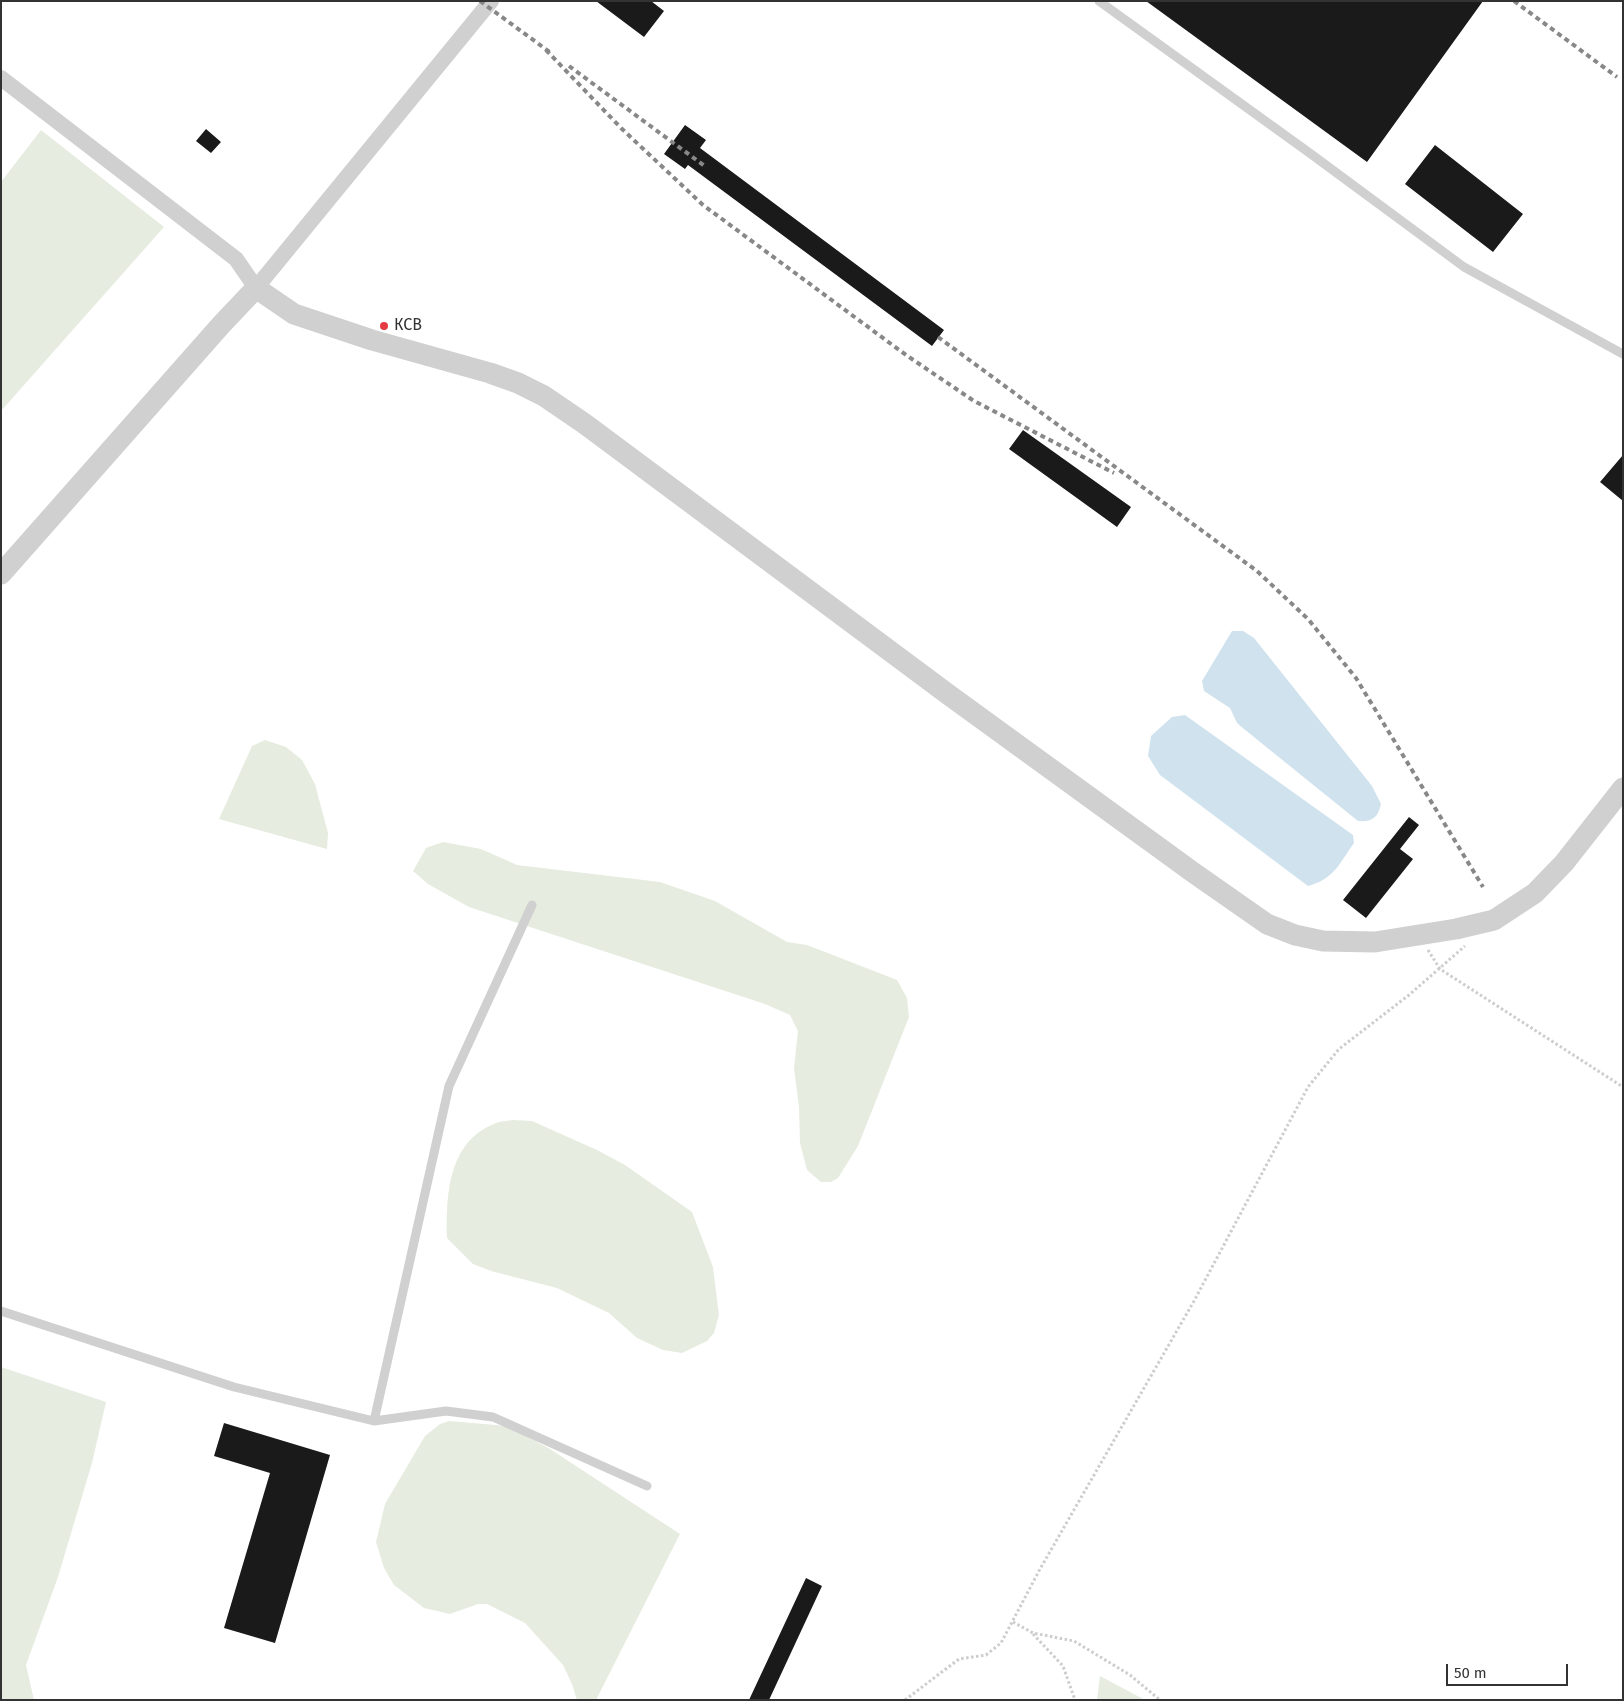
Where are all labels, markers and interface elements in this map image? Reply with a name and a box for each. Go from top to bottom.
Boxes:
place label: КСВ [394,316,422,336]
marker: КСВ [378,320,390,332]
scale bar [1449,1654,1572,1686]
text: 50 m [1454,1664,1487,1682]

